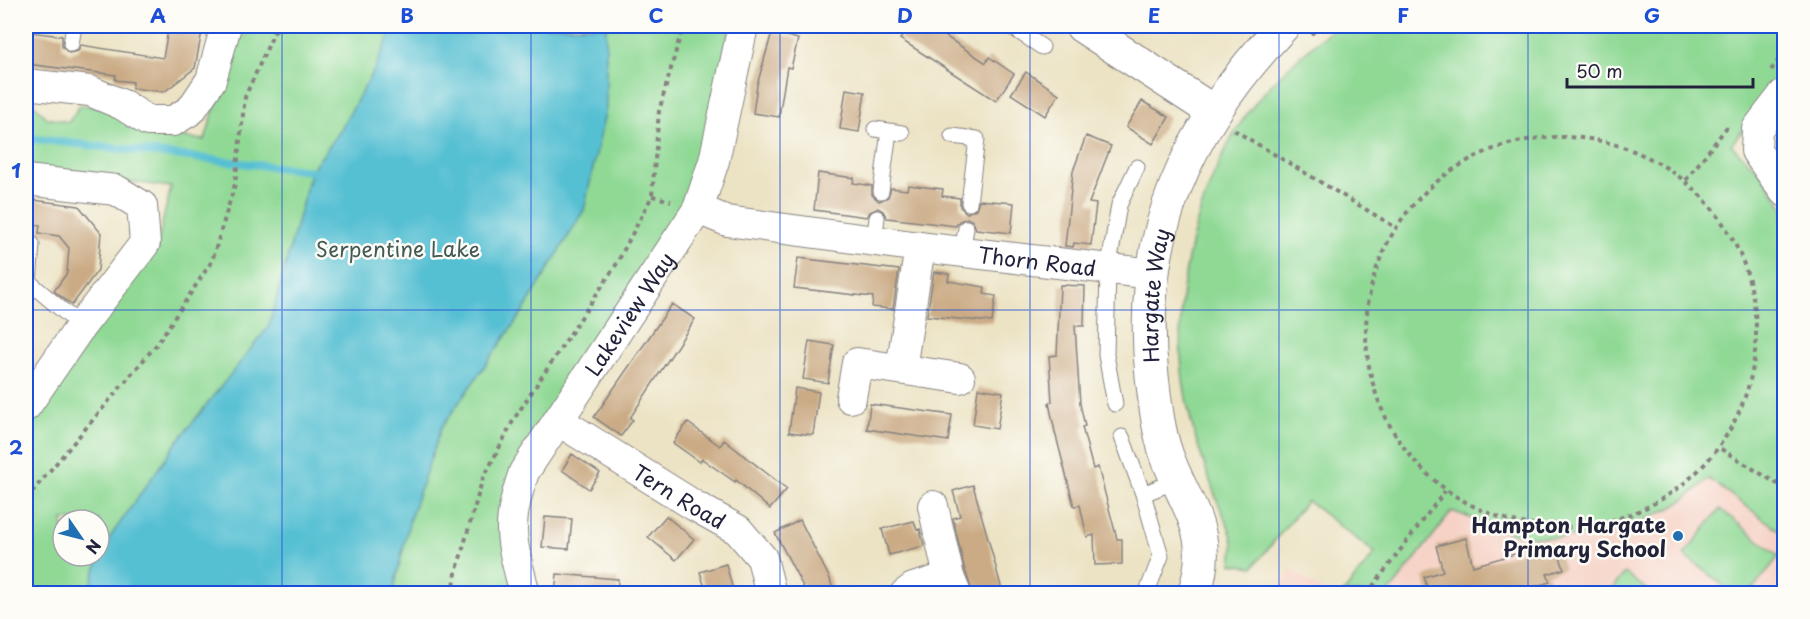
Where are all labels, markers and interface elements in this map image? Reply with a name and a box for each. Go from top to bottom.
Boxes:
text: A [150,0,166,30]
text: B [400,0,414,30]
text: C [648,0,664,30]
text: D [897,0,913,30]
text: E [1148,0,1160,30]
text: F [1397,0,1409,30]
text: G [1644,0,1660,30]
scale bar [1567,51,1753,89]
text: 50 m [1576,57,1623,84]
text: 1 [11,155,21,185]
street label: Hargate Way [1133,225,1177,364]
park label: Serpentine Lake [316,232,480,264]
street label: Thorn Road [976,238,1098,283]
street label: Lakeview Way [576,245,682,382]
text: 2 [9,432,23,462]
street label: Tern Road [627,455,732,536]
north arrow [51,508,111,568]
place label: Hampton Hargate Primary School [1472,508,1666,564]
marker: Hampton Hargate Primary School [1671,529,1685,543]
text: N [81,535,108,559]

